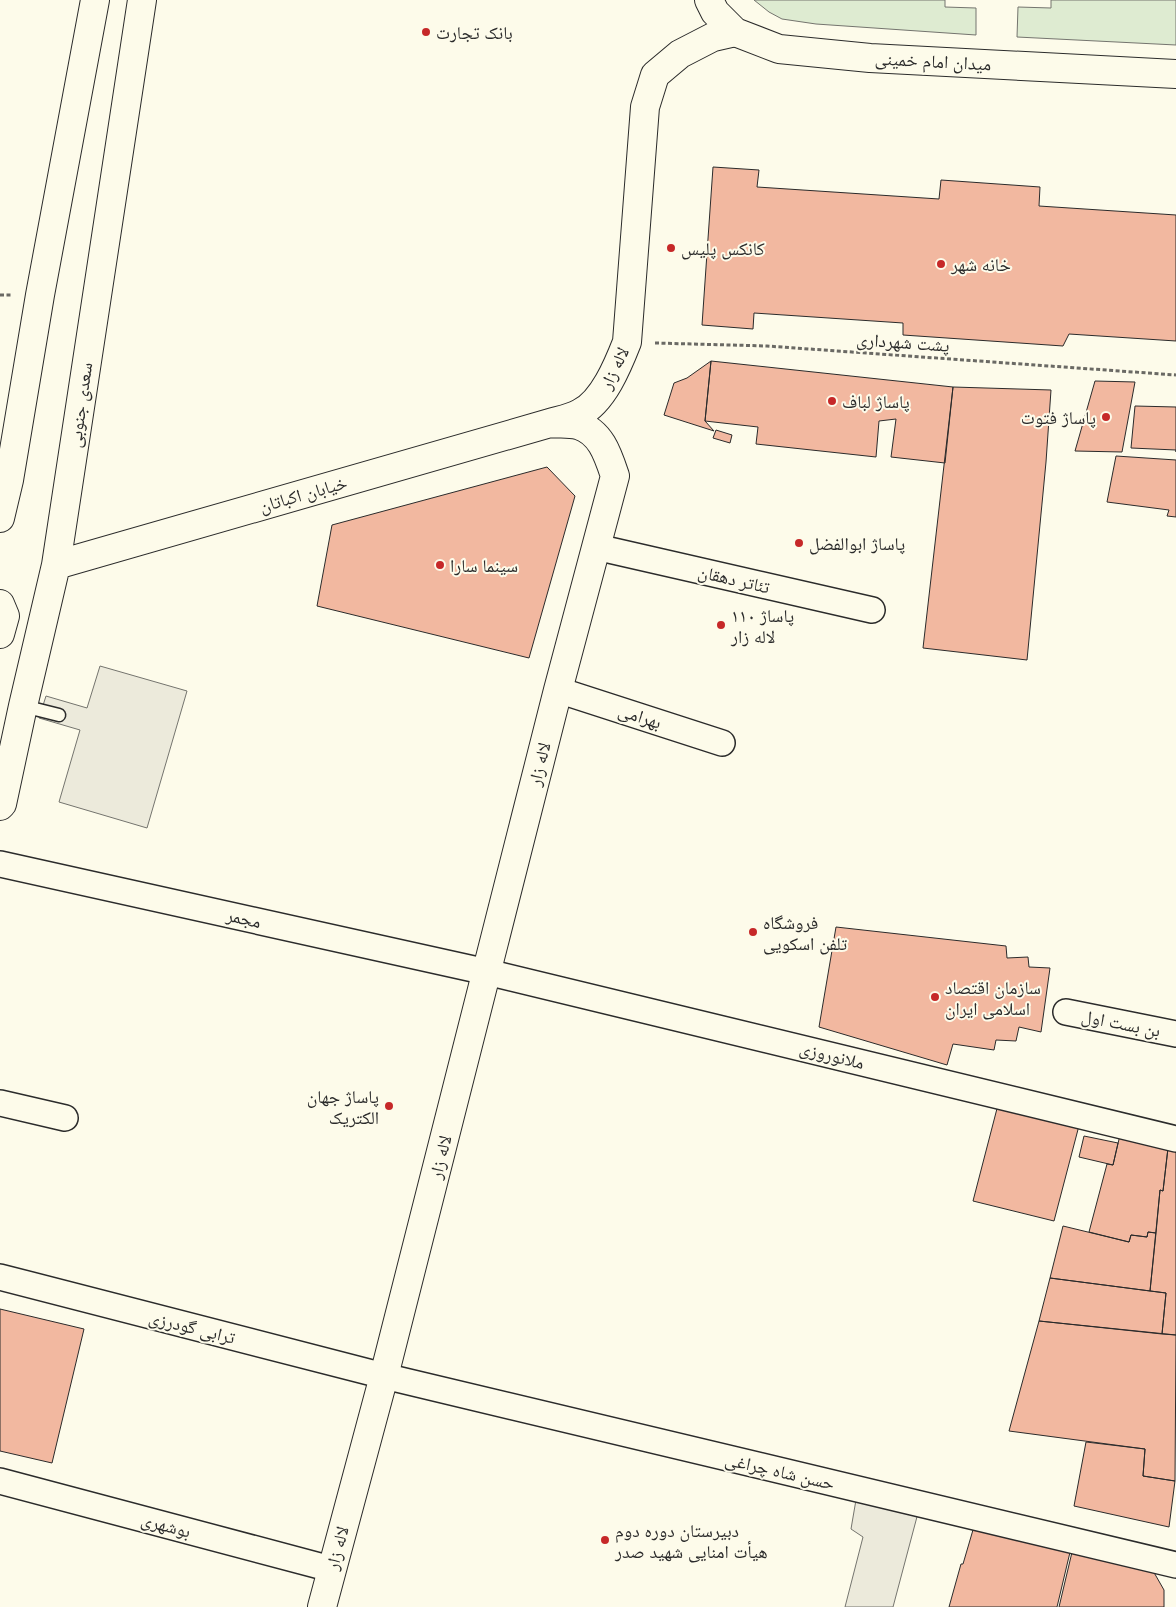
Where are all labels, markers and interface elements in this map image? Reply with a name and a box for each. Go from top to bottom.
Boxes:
place label: بانک تجارت [436,20,513,45]
marker: بانک تجارت [420,26,432,38]
street label: میدان امام خمینی [874,45,992,77]
place label: کانکس پلیس [681,236,765,261]
marker: کانکس پلیس [665,242,677,254]
place label: خانه شهر [950,252,1011,277]
marker: خانه شهر [935,258,947,270]
street label: پشت شهرداری [856,326,950,358]
street label: لاله زار [593,343,635,394]
street label: سعدی جنوبی [62,361,98,449]
place label: پاساژ لباف [842,389,910,414]
marker: پاساژ لباف [826,395,838,407]
place label: پاساژ فتوت [1021,405,1096,430]
marker: پاساژ فتوت [1100,411,1112,423]
street label: خیابان اکباتان [256,470,350,518]
place label: پاساژ ابوالفضل [809,531,905,556]
marker: پاساژ ابوالفضل [793,537,805,549]
place label: سینما سارا [450,553,518,578]
marker: سینما سارا [434,559,446,571]
street label: تئاتر دهقان [696,559,772,599]
place label: پاساژ ۱۱۰ لاله زار [730,603,794,649]
marker: پاساژ ۱۱۰ لاله زار [715,619,727,631]
street label: بهرامی [615,697,665,735]
street label: لاله زار [521,740,556,789]
street label: مجمر [223,902,264,934]
place label: فروشگاه تلفن اسکویی [763,910,847,956]
marker: فروشگاه تلفن اسکویی [747,926,759,938]
place label: سازمان اقتصاد اسلامی ایران [945,975,1041,1021]
marker: سازمان اقتصاد اسلامی ایران [929,991,941,1003]
street label: بن بست اول [1079,1003,1163,1043]
street label: ملانوروزی [797,1035,867,1075]
place label: پاساژ جهان الکتریک [307,1084,379,1130]
marker: پاساژ جهان الکتریک [383,1100,395,1112]
street label: لاله زار [422,1133,457,1182]
street label: ترابی گودرزی [146,1304,238,1350]
street label: حسن شاه چراغی [723,1446,837,1496]
street label: بوشهری [138,1506,194,1544]
place label: دبیرستان دوره دوم هیأت امنایی شهید صدر [614,1518,768,1564]
street label: لاله زار [319,1523,355,1574]
marker: دبیرستان دوره دوم هیأت امنایی شهید صدر [599,1534,611,1546]

